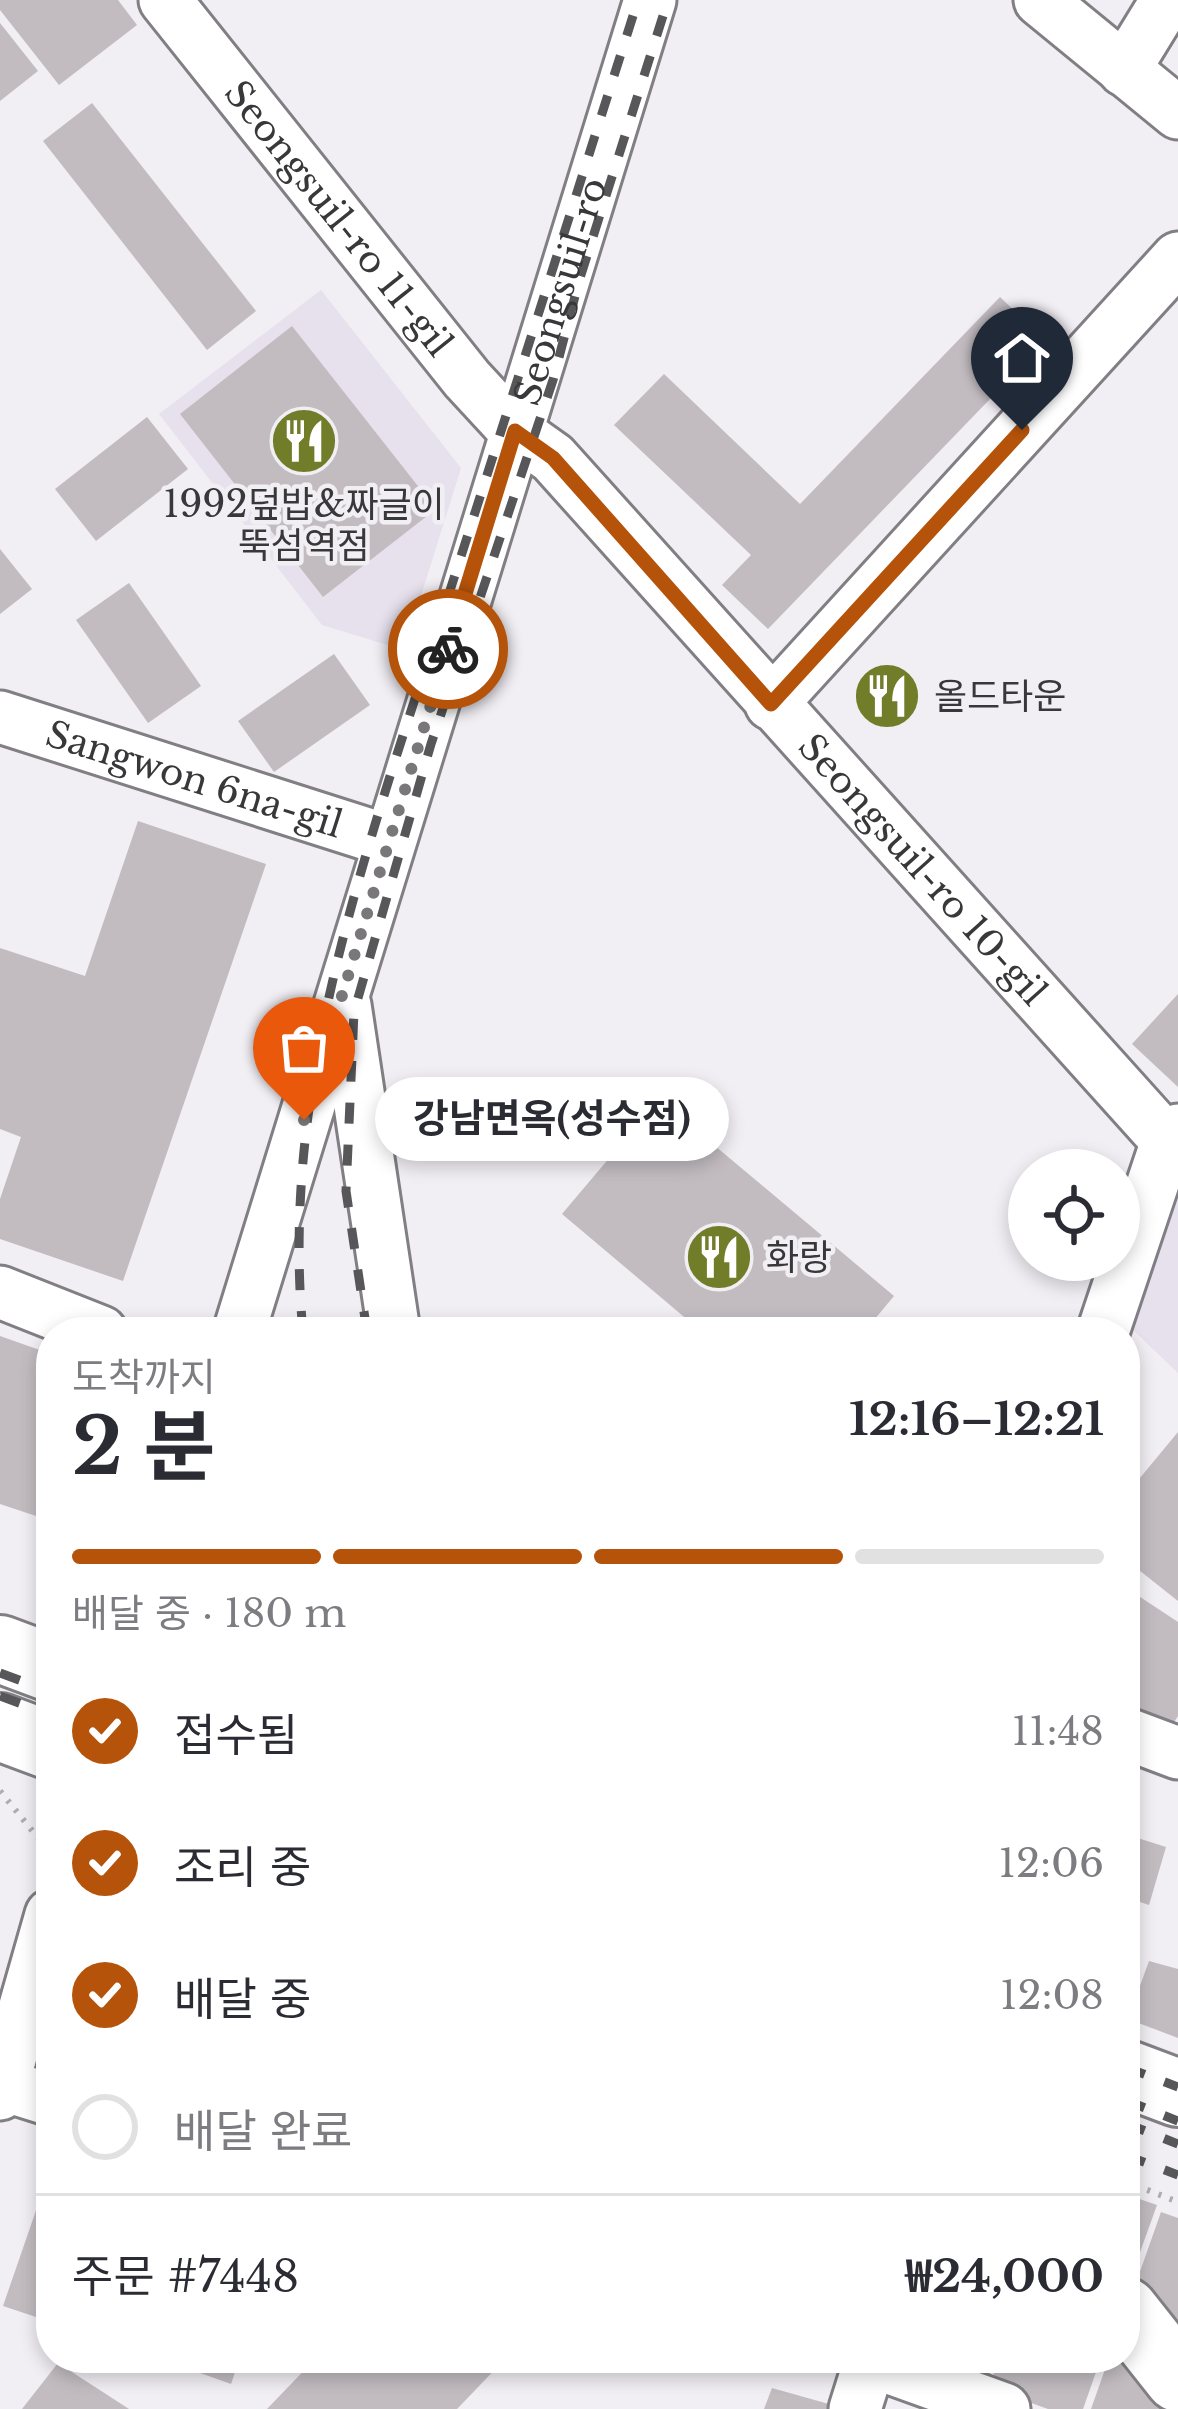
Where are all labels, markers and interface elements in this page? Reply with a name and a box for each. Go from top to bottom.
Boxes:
street label: Seongsuil-ro 11-gil [215,71,462,365]
street label: Seongsuil-ro [504,172,616,410]
pin [971,307,1073,430]
icon: home [989,325,1055,391]
restaurant icon: 1992덮밥&짜글이 뚝섬역점 [269,406,339,476]
place label: 1992덮밥&짜글이 뚝섬역점 [163,482,445,568]
courier [388,589,508,709]
icon: bike [415,616,481,682]
restaurant icon: 올드타운 [852,661,922,731]
place label: 올드타운 [934,674,1066,719]
street label: Sangwon 6na-gil [41,711,348,847]
street label: Seongsuil-ro 10-gil [789,724,1056,1014]
pin [253,997,355,1120]
icon: bag [271,1015,337,1081]
callout: 강남면옥(성수점) [376,1078,730,1162]
text: 강남면옥(성수점) [413,1094,691,1143]
map controls [1008,1149,1140,1281]
button: locate [1008,1149,1140,1281]
restaurant icon: 화랑 [684,1222,754,1292]
place label: 화랑 [766,1235,832,1280]
text: 도착까지 [72,1353,216,1402]
text: 12:16–12:21 [849,1391,1104,1447]
text: 2 분 [72,1398,215,1495]
text: 배달 중 · 180 m [72,1589,346,1638]
icon: check [72,1698,138,1764]
text: 접수됨 [174,1707,298,1763]
text: 11:48 [1012,1707,1104,1756]
icon: check [72,1830,138,1896]
text: 조리 중 [174,1839,311,1895]
text: 12:06 [999,1839,1104,1888]
icon: check [72,1962,138,2028]
text: 배달 중 [174,1971,311,2027]
text: 12:08 [1000,1971,1104,2020]
text: 배달 완료 [174,2103,353,2159]
text: 주문 #7448 [72,2248,299,2304]
text: ₩24,000 [905,2248,1104,2304]

